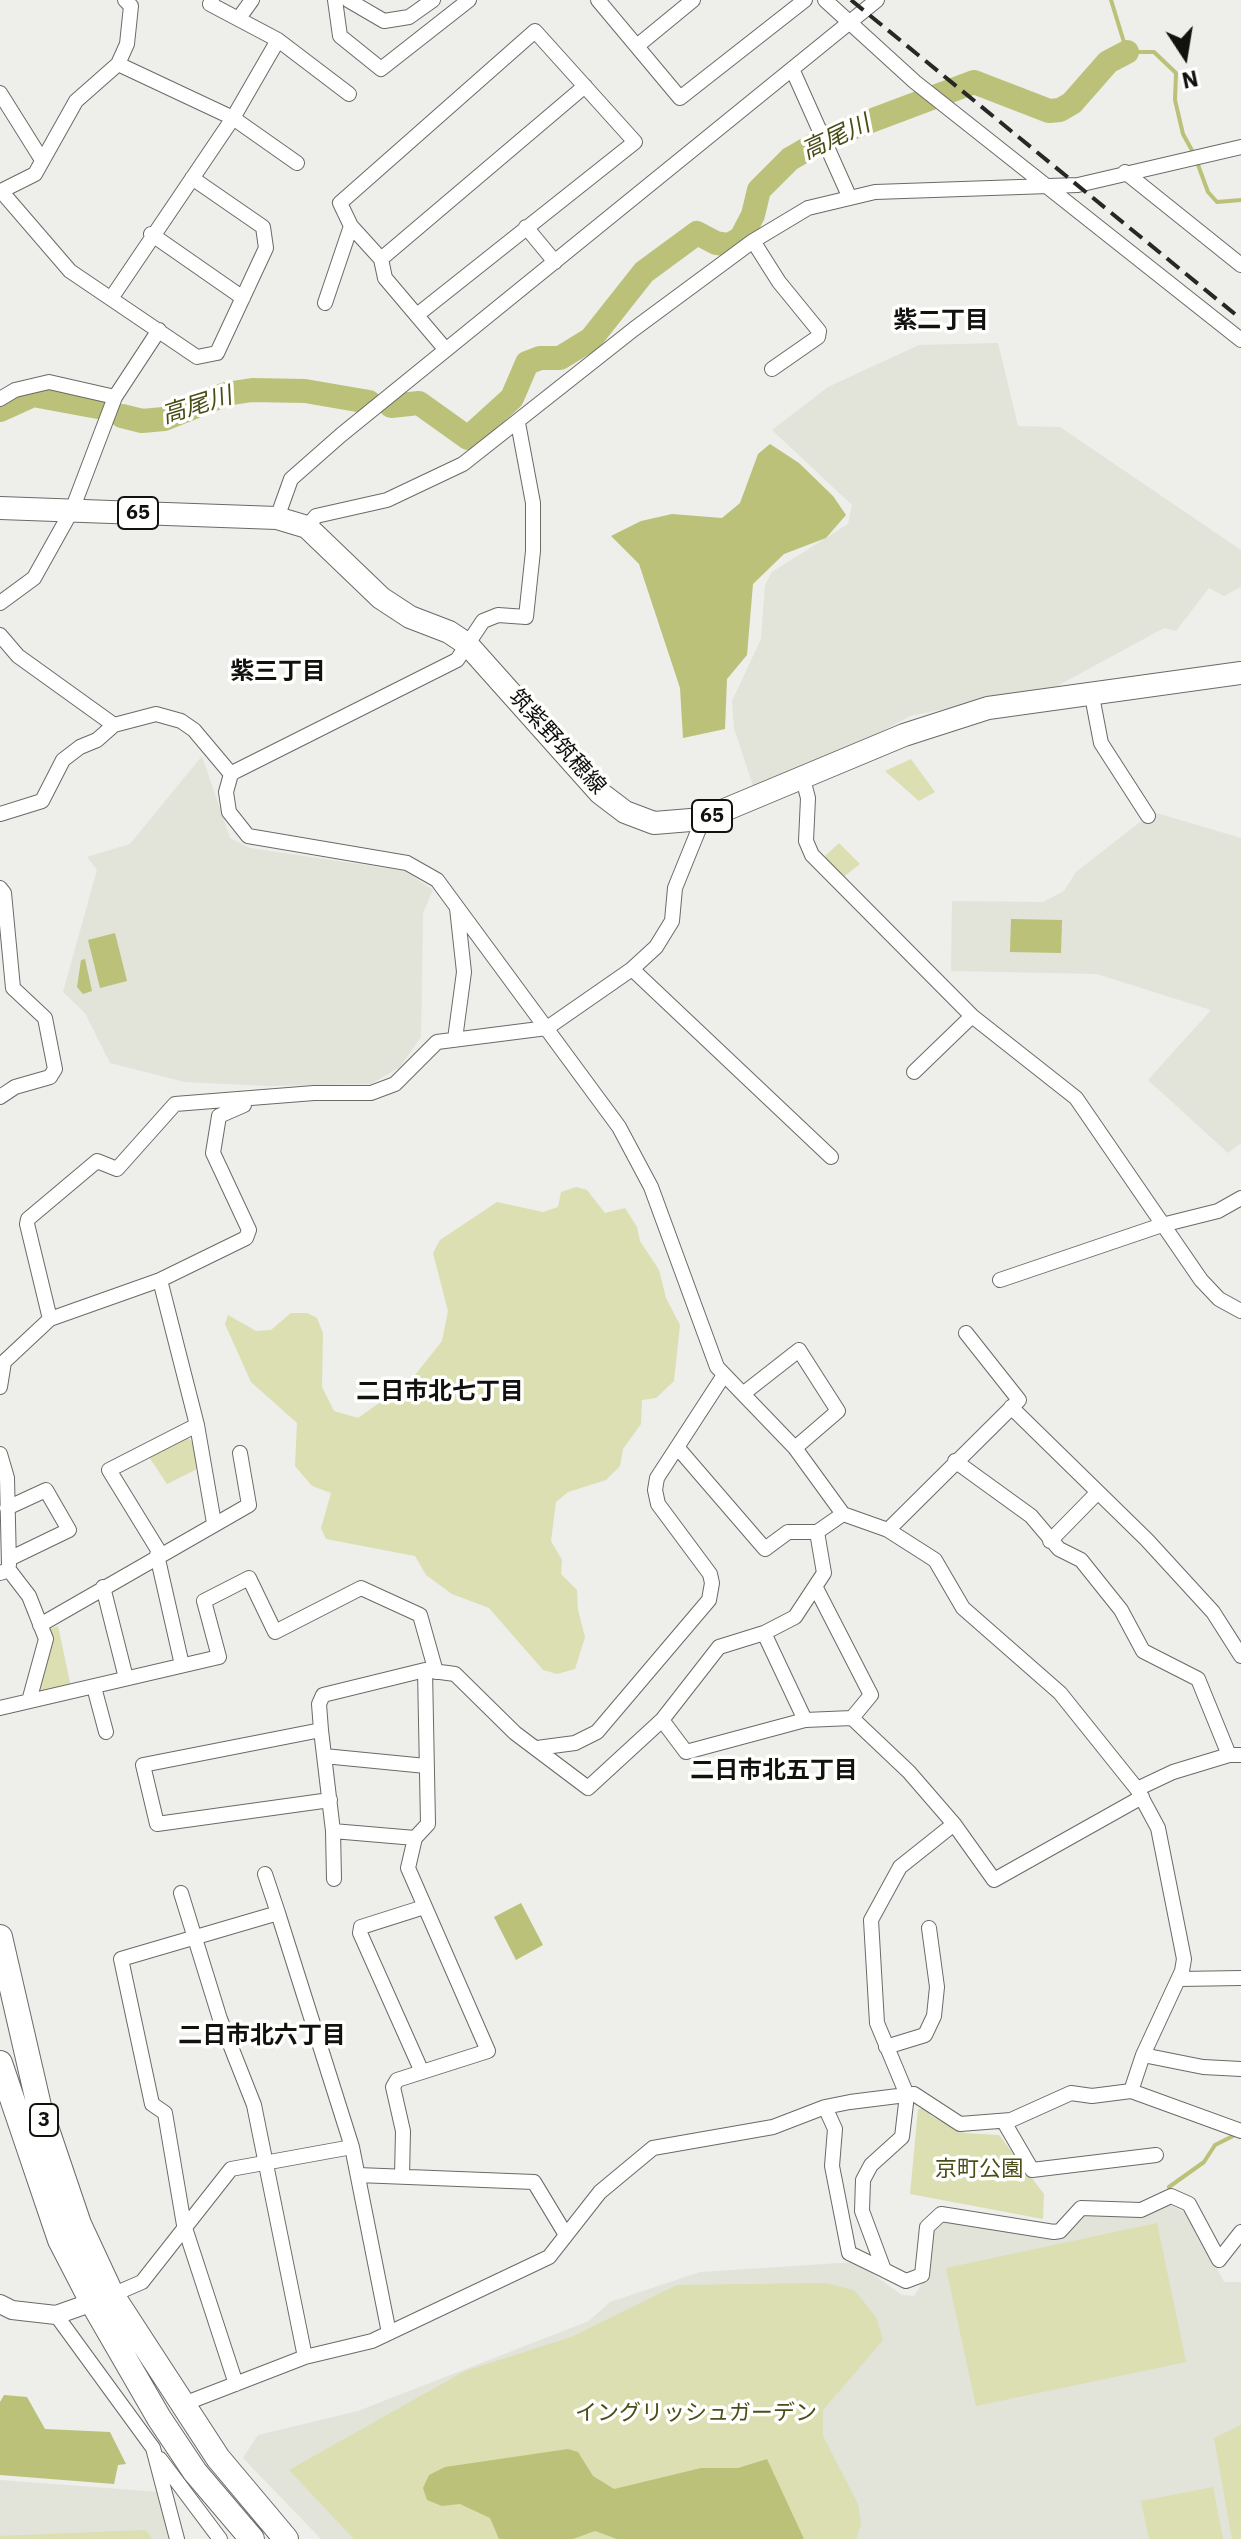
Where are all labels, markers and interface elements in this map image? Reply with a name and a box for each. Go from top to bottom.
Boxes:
north arrow [1145,16,1225,96]
text: N [1179,64,1201,96]
water label: 高尾川 [797,110,875,166]
district label: 紫二丁目 [893,307,989,335]
water label: 高尾川 [158,382,236,430]
road number: 65 [118,497,158,529]
district label: 紫三丁目 [230,658,326,686]
street label: 筑紫野筑穂線 [503,684,611,800]
road number: 65 [692,800,732,832]
district label: 二日市北七丁目 [356,1378,524,1406]
district label: 二日市北五丁目 [690,1757,858,1785]
district label: 二日市北六丁目 [178,2022,346,2050]
road number: 3 [30,2104,58,2136]
park label: 京町公園 [935,2157,1023,2183]
park label: イングリッシュガーデン [575,2401,817,2427]

